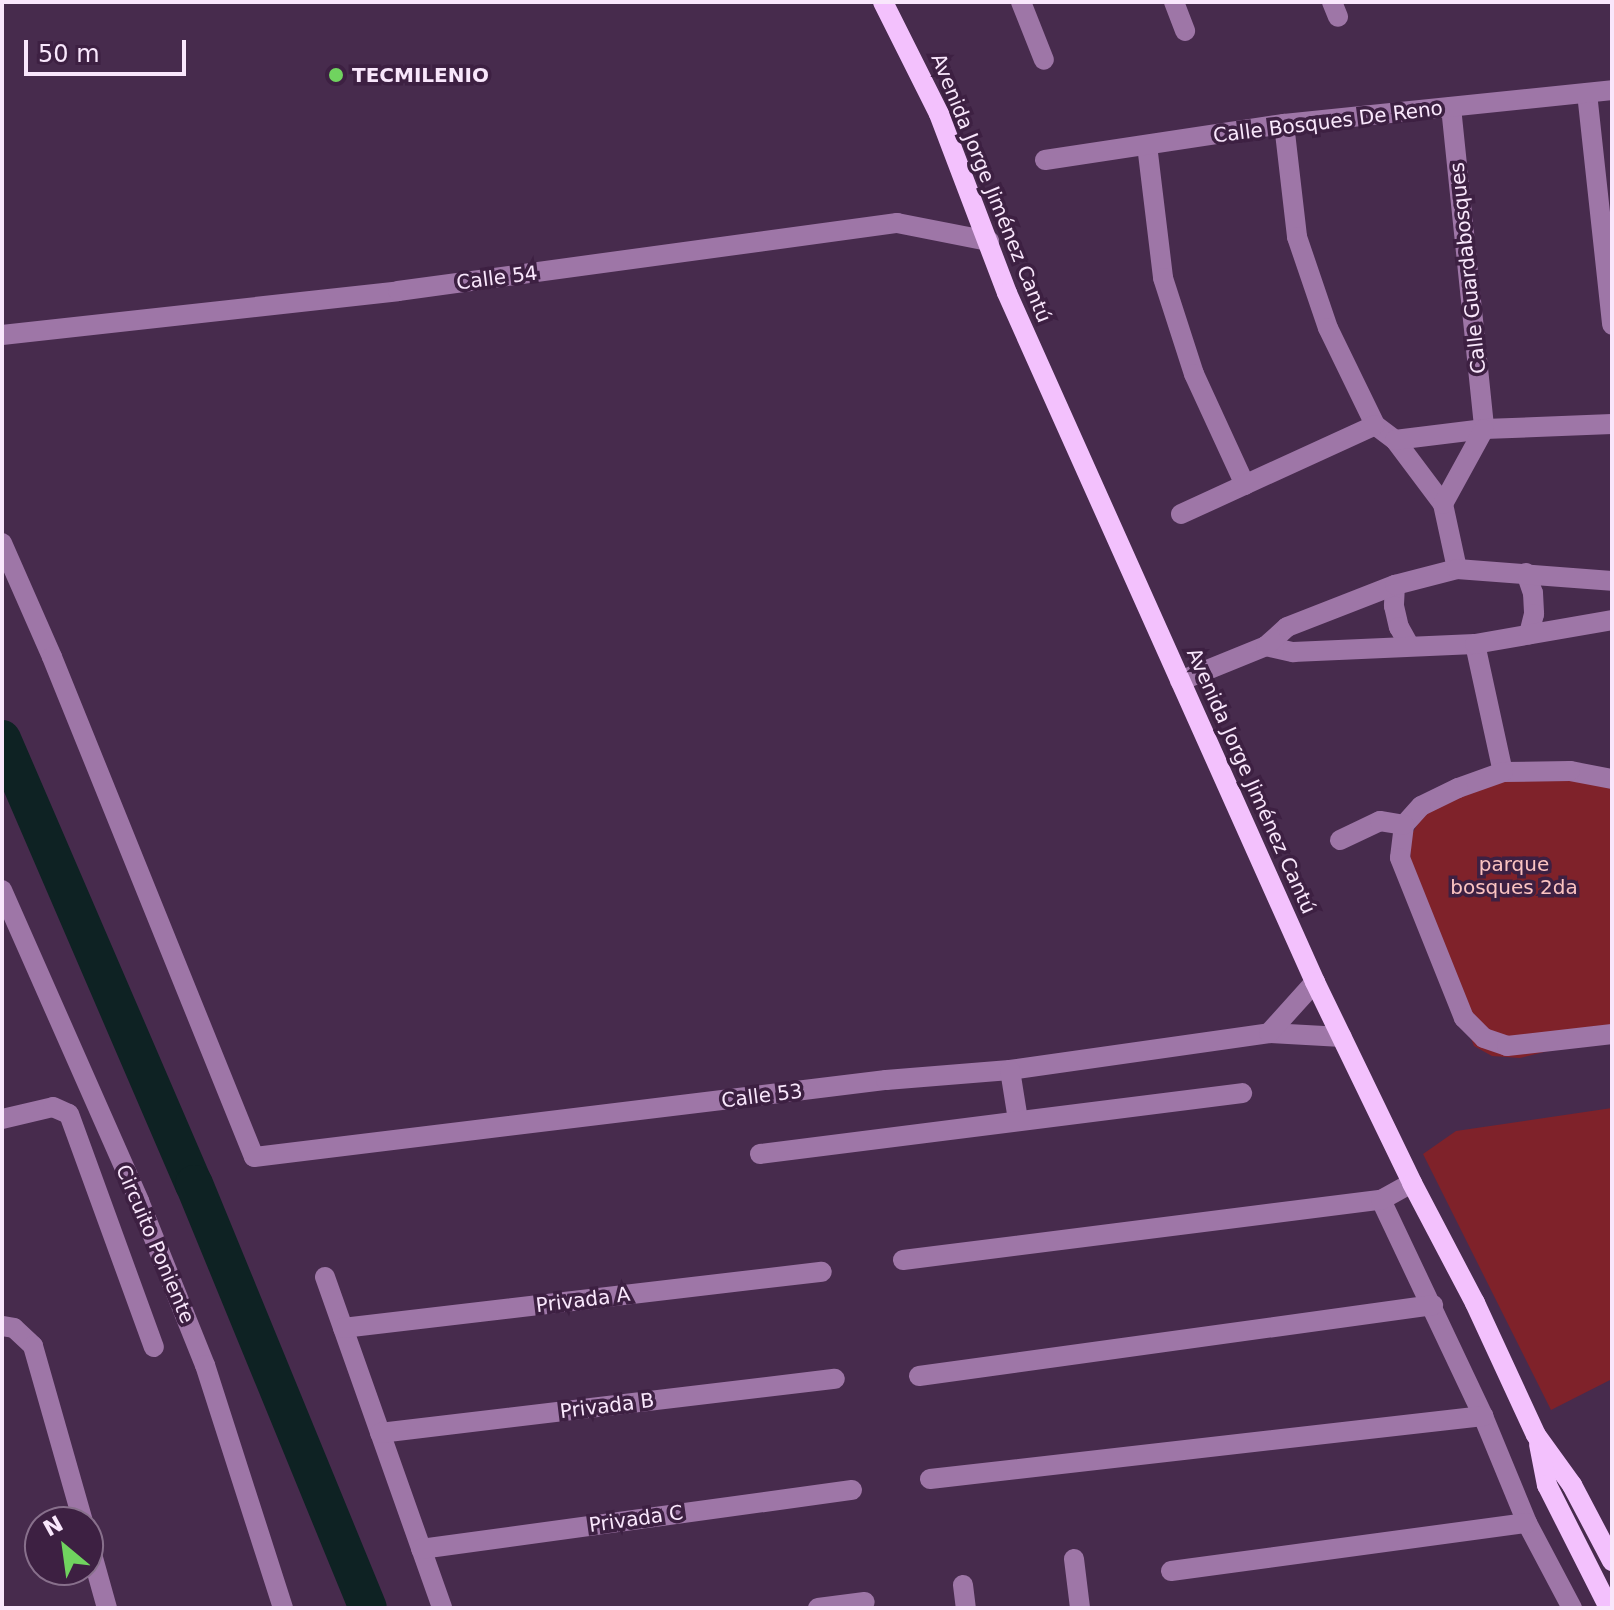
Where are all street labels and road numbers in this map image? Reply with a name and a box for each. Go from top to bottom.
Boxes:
street label: Avenida Jorge Jiménez Cantú [926,50,1056,326]
street label: Calle Bosques De Reno [1212,96,1444,148]
street label: Calle Guardabosques [1445,161,1491,375]
street label: Calle 54 [455,261,539,295]
street label: Avenida Jorge Jiménez Cantú [1181,645,1321,917]
street label: Calle 53 [720,1079,804,1113]
street label: Circuito Poniente [111,1161,199,1327]
street label: Privada A [535,1282,631,1318]
street label: Privada B [559,1388,655,1424]
street label: Privada C [587,1501,685,1537]

